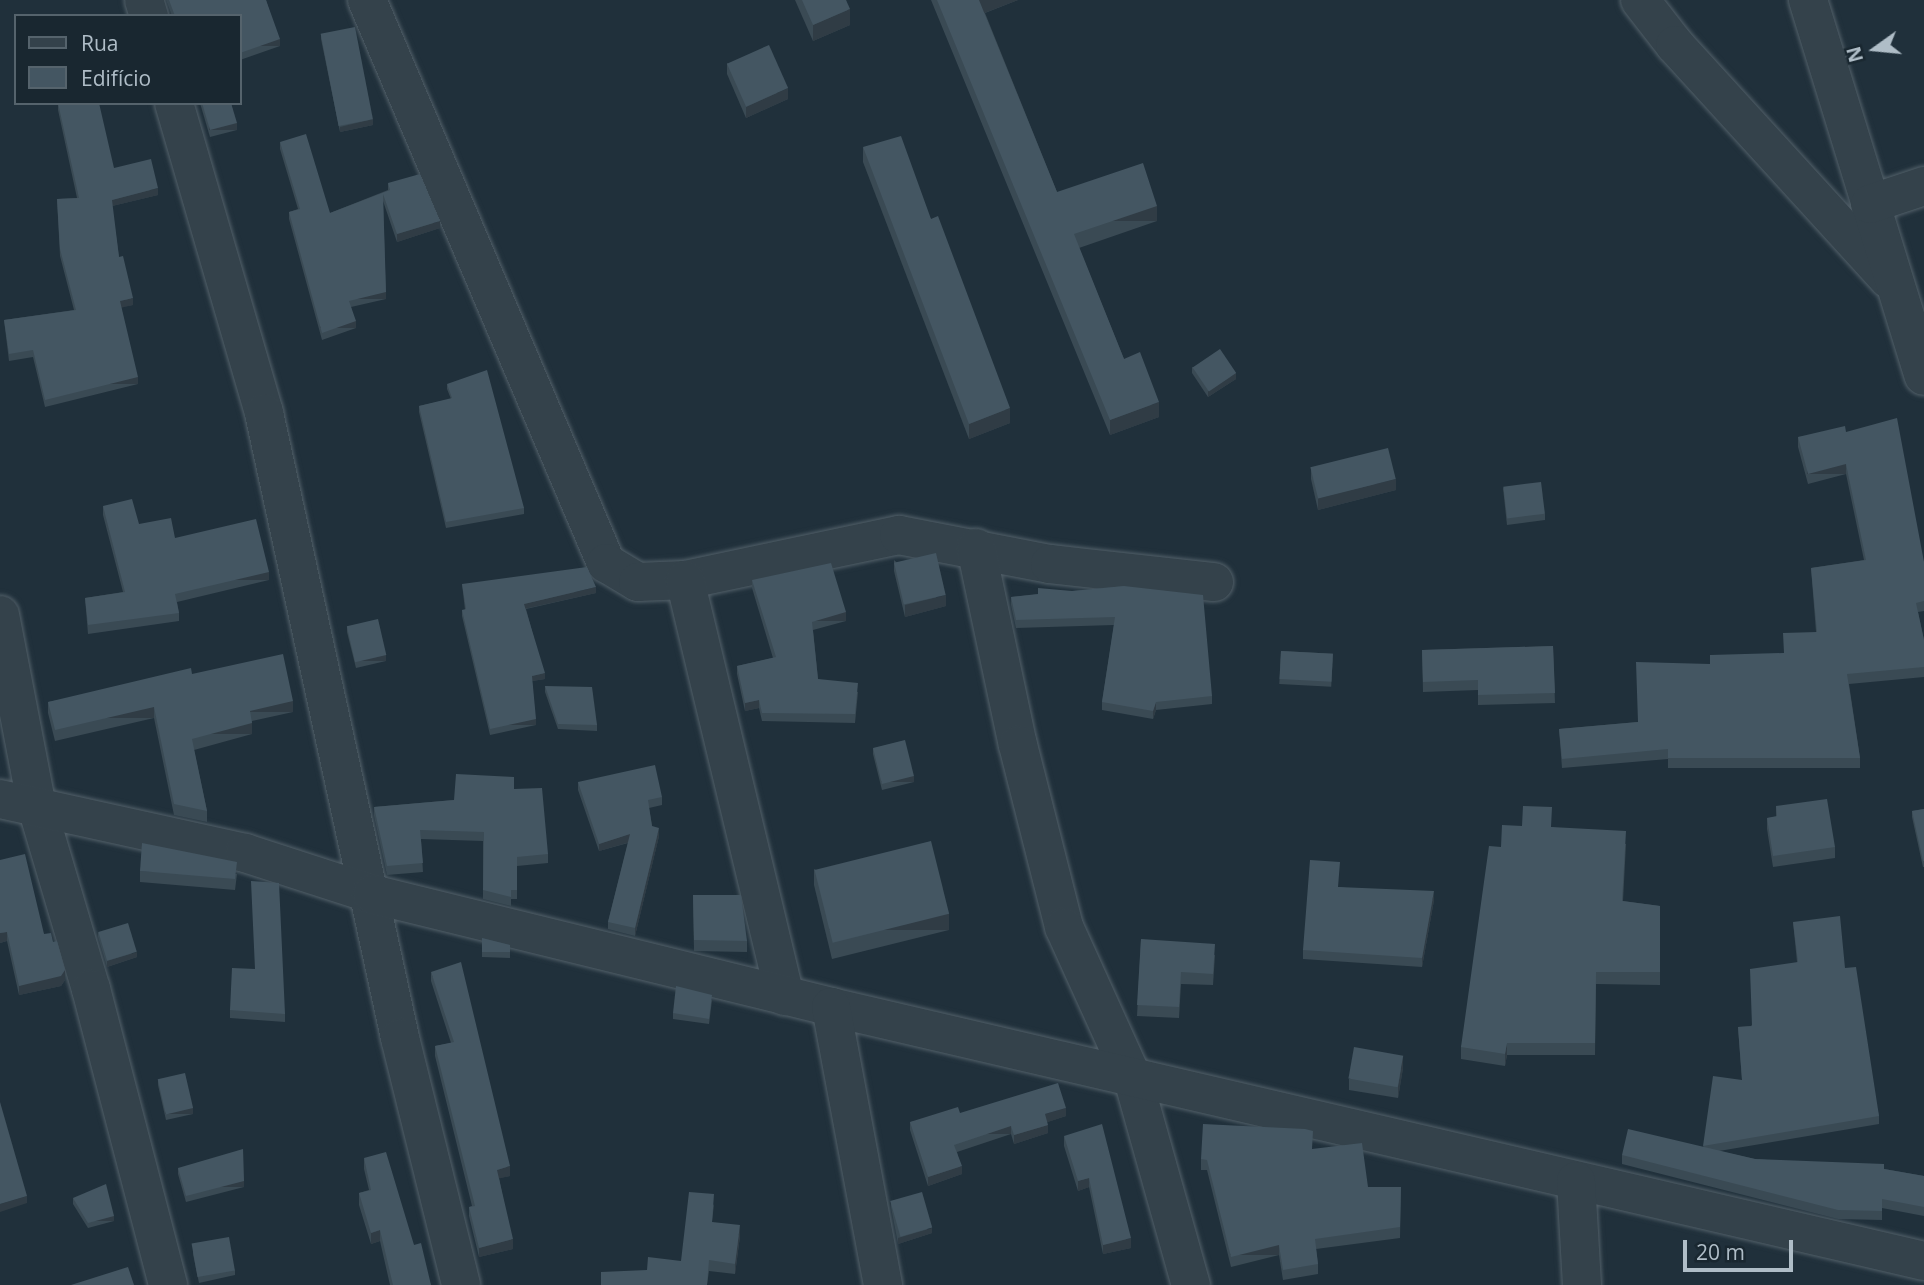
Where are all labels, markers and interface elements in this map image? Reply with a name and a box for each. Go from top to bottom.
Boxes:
legend [14,14,242,105]
north arrow [1840,14,1910,84]
text: Rua [81,29,119,57]
text: N [1840,44,1869,65]
text: Edifício [81,64,151,92]
scale bar [1686,1226,1796,1270]
text: 20 m [1696,1238,1745,1266]

